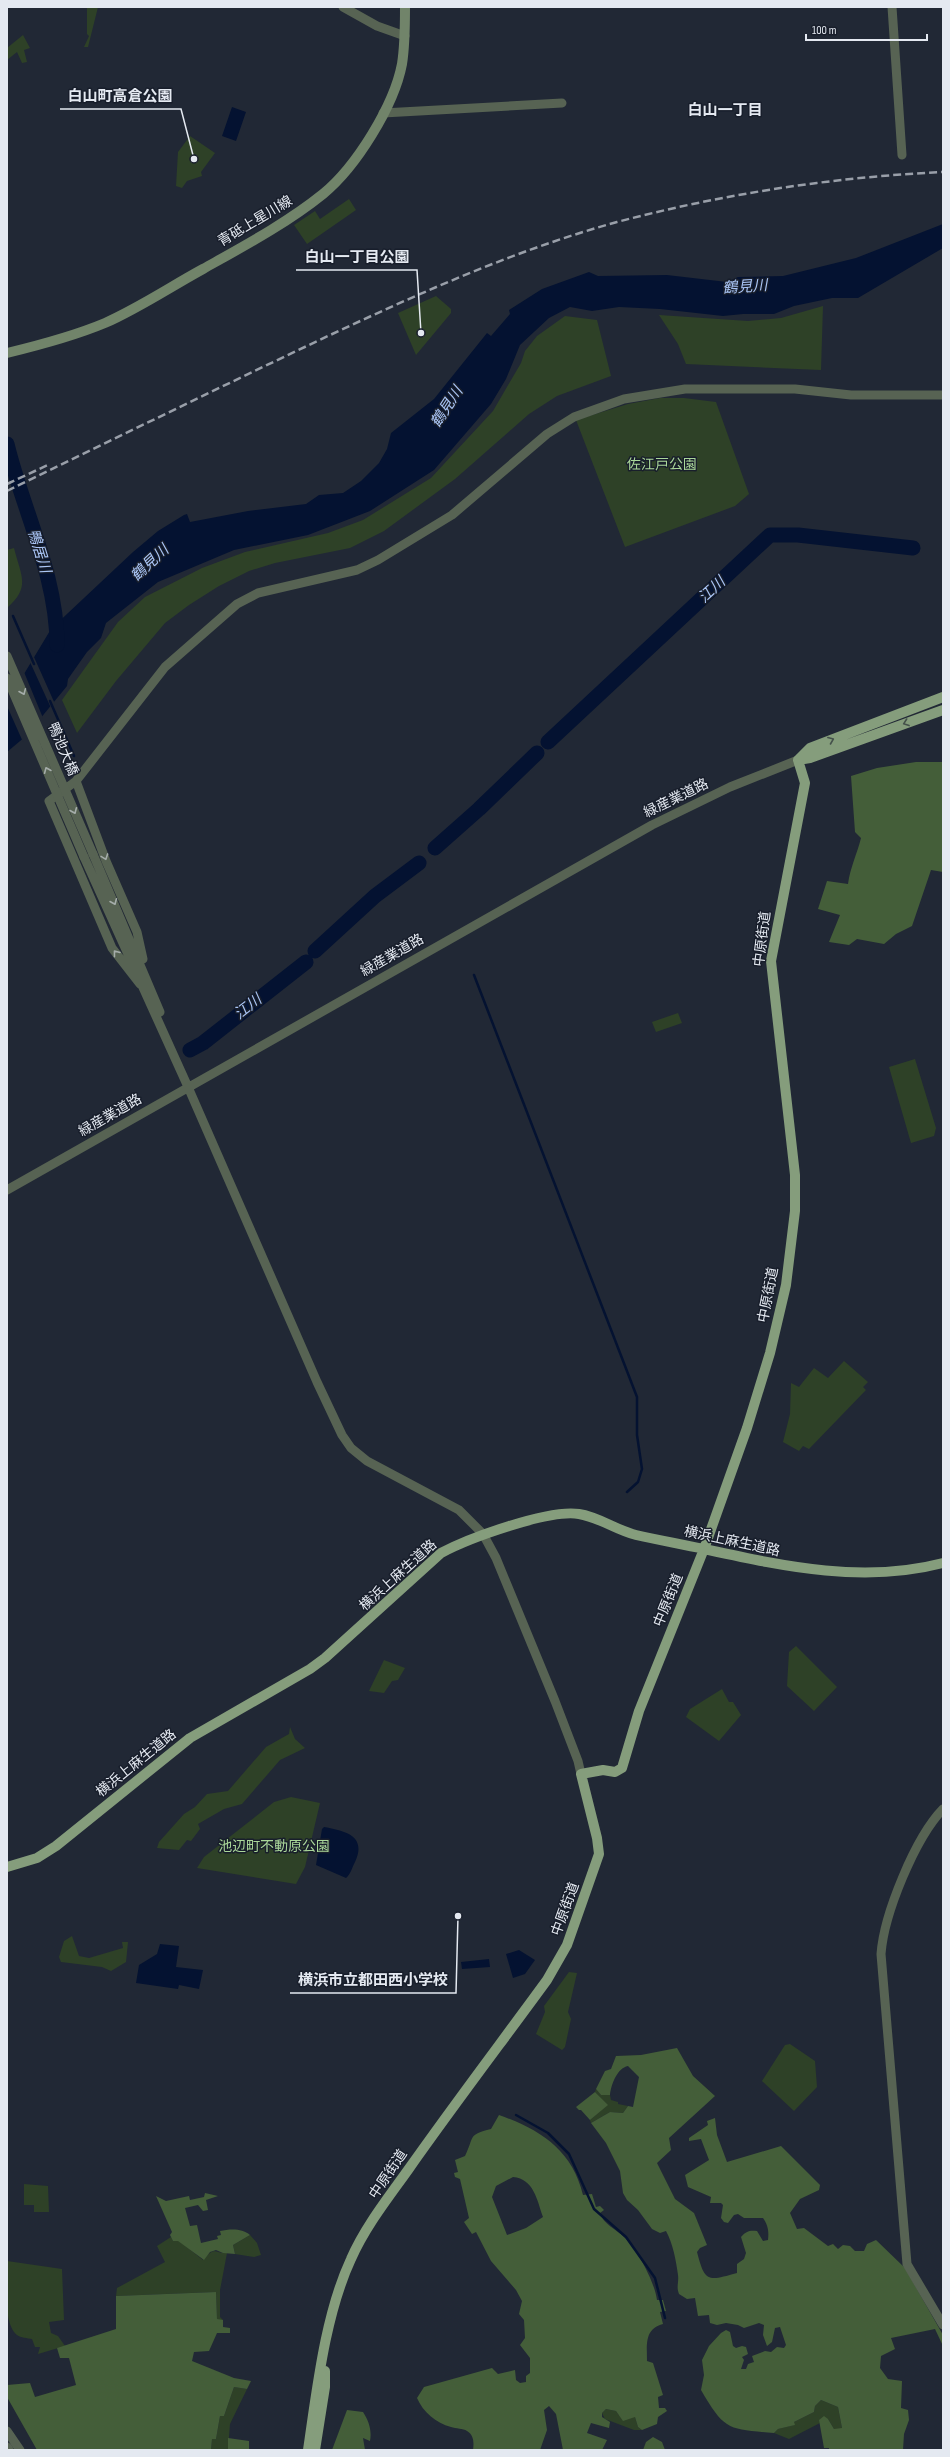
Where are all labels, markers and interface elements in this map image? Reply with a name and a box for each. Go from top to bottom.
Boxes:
scale bar [806,16,927,42]
text: 100 m [812,23,837,38]
callout: 白山町高倉公園 [60,82,181,109]
text: 白山町高倉公園 [67,87,173,106]
district label: 白山一丁目 [687,101,763,120]
street label: 青砥上星川線 [215,192,295,250]
callout: 白山一丁目公園 [296,243,417,270]
text: 白山一丁目公園 [304,248,410,267]
water label: 鶴見川 [722,276,770,298]
water label: 鶴見川 [427,381,468,431]
park label: 佐江戸公園 [627,456,697,473]
water label: 鴨居川 [23,527,55,577]
water label: 鶴見川 [127,539,174,585]
water label: 江川 [695,571,731,607]
one-way arrow [18,688,26,695]
one-way arrow [903,719,910,727]
street label: 鴨池大橋 [44,720,82,778]
one-way arrow [827,736,834,744]
one-way arrow [44,767,52,775]
street label: 緑産業道路 [641,775,711,821]
one-way arrow [70,807,78,814]
one-way arrow [100,853,108,860]
one-way arrow [109,898,117,906]
street label: 中原街道 [750,910,774,968]
street label: 緑産業道路 [357,930,427,980]
one-way arrow [114,951,121,958]
water label: 江川 [230,989,267,1024]
street label: 緑産業道路 [75,1090,145,1140]
street label: 中原街道 [754,1266,782,1324]
street label: 横浜上麻生道路 [682,1522,782,1560]
street label: 横浜上麻生道路 [356,1536,440,1614]
street label: 中原街道 [650,1571,686,1629]
street label: 横浜上麻生道路 [93,1726,179,1800]
park label: 池辺町不動原公園 [218,1838,330,1855]
street label: 中原街道 [547,1880,583,1938]
callout: 横浜市立都田西小学校 [290,1966,456,1993]
text: 横浜市立都田西小学校 [298,1971,448,1990]
street label: 中原街道 [365,2146,411,2202]

